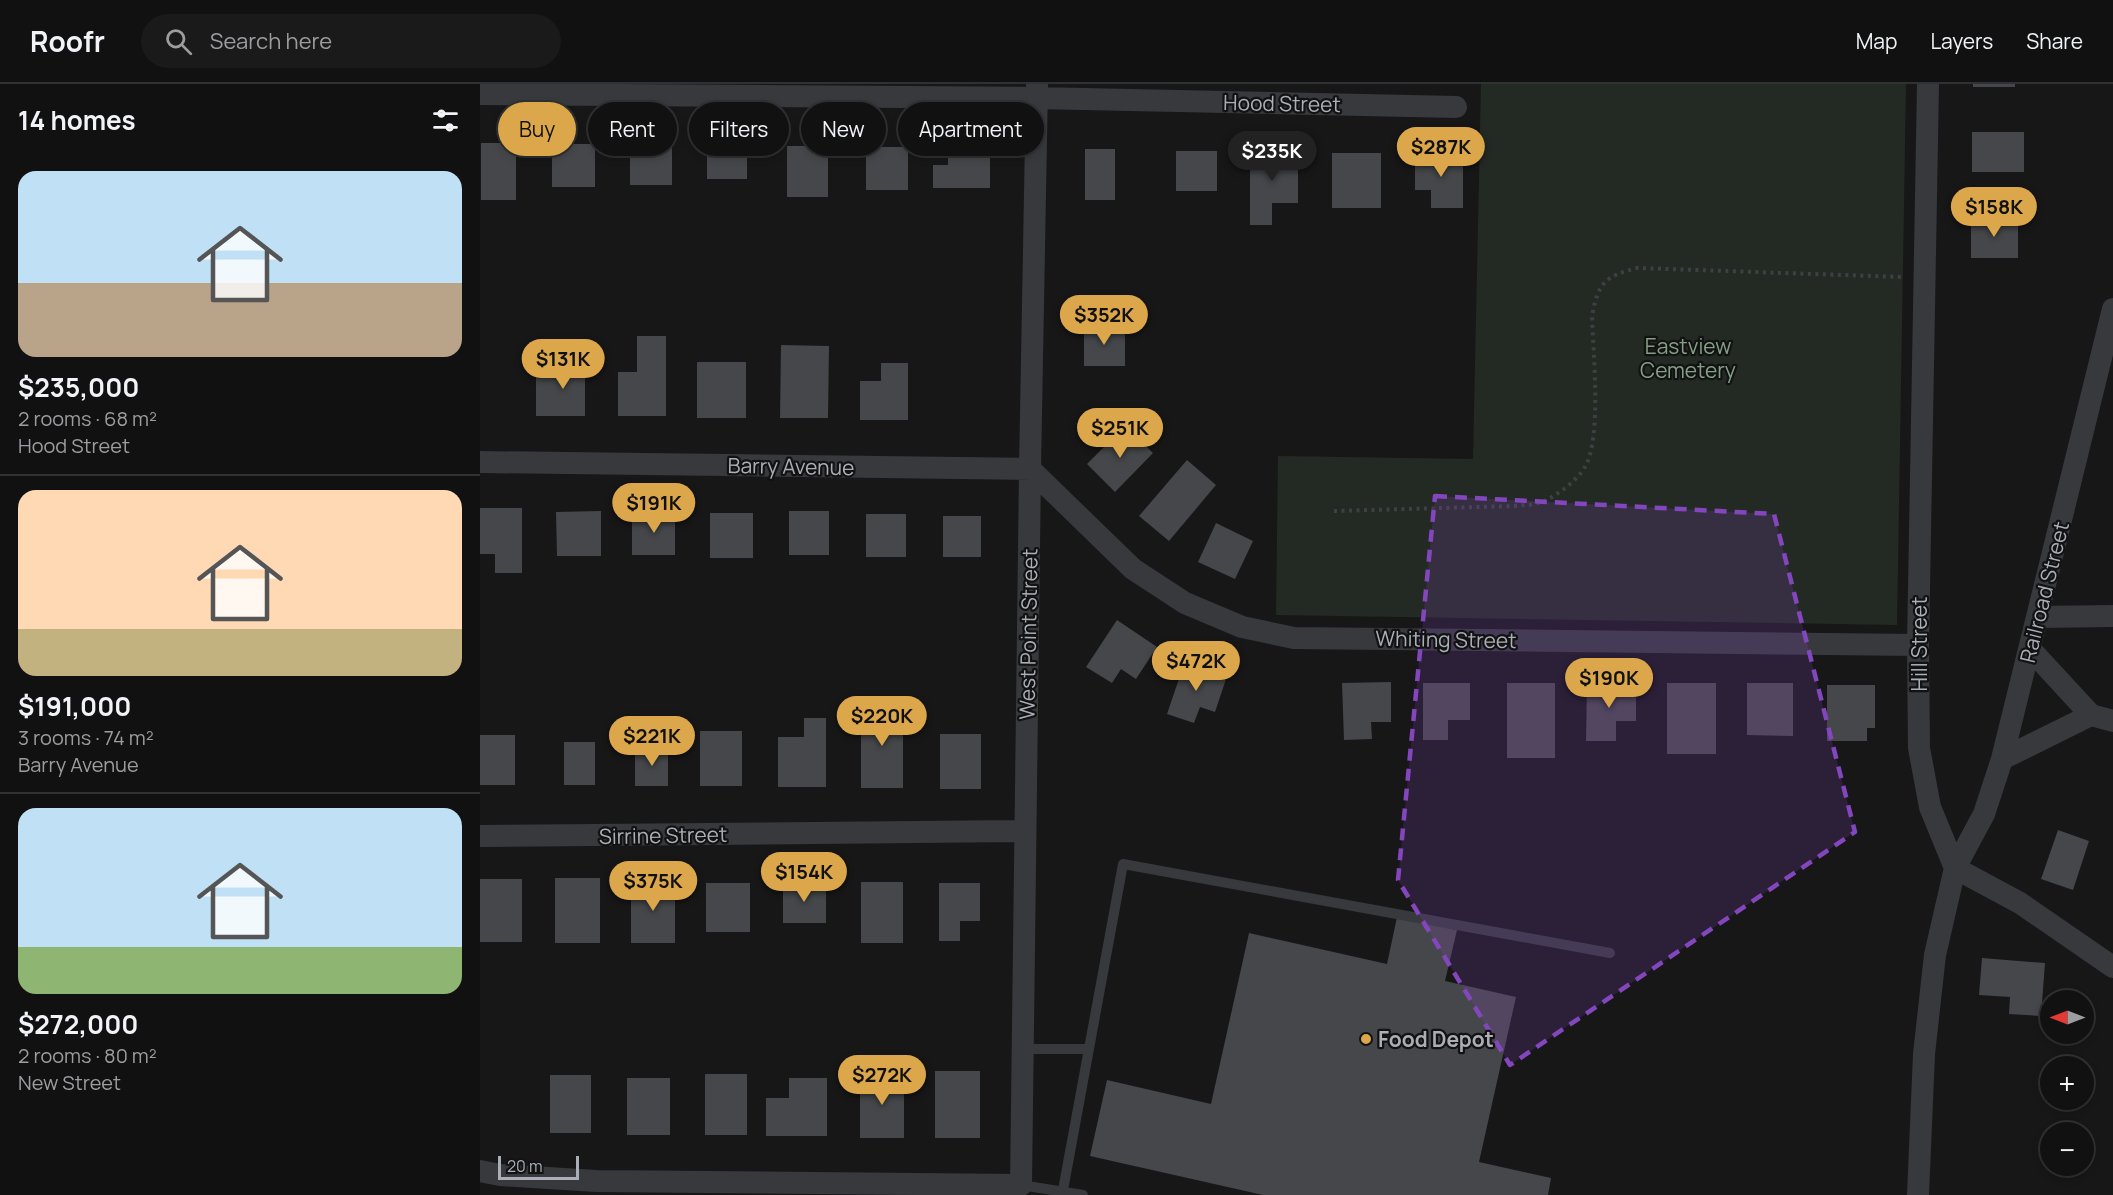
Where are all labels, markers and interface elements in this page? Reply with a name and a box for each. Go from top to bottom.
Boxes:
search box [141,14,561,68]
text: Roofr [30,22,105,60]
icon: search [162,25,195,58]
text: Search here [210,26,332,56]
text: Map [1856,27,1897,55]
text: Layers [1930,27,1993,55]
text: Share [2026,27,2083,55]
street label: Hood Street [1223,88,1341,118]
text: 14 homes [18,102,136,138]
chip: Buy [498,102,576,156]
chip: Rent [588,102,677,156]
chip: Filters [689,102,789,156]
chip: New [801,102,886,156]
chip: Apartment [898,102,1044,156]
icon: filters [429,104,462,137]
pin: $287K [1399,127,1483,178]
pin: $235K [1230,131,1314,182]
text: $287K [1411,133,1471,160]
text: $235K [1242,137,1302,164]
pin: $158K [1952,187,2036,238]
text: $158K [1965,193,2023,220]
icon: home [186,210,294,318]
pin: $352K [1062,295,1146,346]
text: $352K [1074,301,1134,328]
park label: Eastview Cemetery [1640,332,1736,384]
pin: $131K [521,339,605,390]
text: $131K [536,345,590,372]
text: $235,000 [18,369,139,405]
text: 2 rooms · 68 m² [18,405,157,432]
pin: $251K [1078,408,1162,459]
text: $251K [1091,414,1149,441]
text: Hood Street [18,432,130,459]
street label: Barry Avenue [727,451,855,481]
pin: $191K [612,483,696,534]
text: $191K [626,489,682,516]
street label: Railroad Street [2013,519,2075,665]
icon: home [186,529,294,637]
street label: West Point Street [1013,548,1043,720]
street label: Hill Street [1905,597,1933,691]
street label: Whiting Street [1375,624,1517,654]
pin: $472K [1154,641,1238,692]
text: $472K [1166,647,1226,674]
pin: $190K [1567,658,1651,709]
text: $190K [1579,664,1639,691]
text: $191,000 [18,688,131,724]
pin: $220K [840,696,924,747]
text: $220K [851,702,913,729]
pin: $221K [610,716,694,767]
text: $221K [623,722,681,749]
text: 3 rooms · 74 m² [18,724,154,751]
text: Barry Avenue [18,751,139,778]
street label: Sirrine Street [599,820,727,850]
icon: home [186,847,294,955]
pin: $154K [762,852,846,903]
text: $154K [775,858,833,885]
pin: $375K [611,861,695,912]
text: $375K [623,867,683,894]
north arrow [2040,990,2094,1044]
map controls [2040,990,2094,1176]
text: $272,000 [18,1006,138,1042]
place label: Food Depot [1378,1025,1494,1053]
marker: Food Depot [1359,1032,1373,1046]
text: 2 rooms · 80 m² [18,1042,157,1069]
pin: $272K [840,1055,924,1106]
button: + [2040,1056,2094,1110]
text: $272K [852,1061,912,1088]
text: New Street [18,1069,121,1096]
button: − [2040,1122,2094,1176]
scale bar [498,1153,579,1180]
text: 20 m [507,1155,543,1177]

